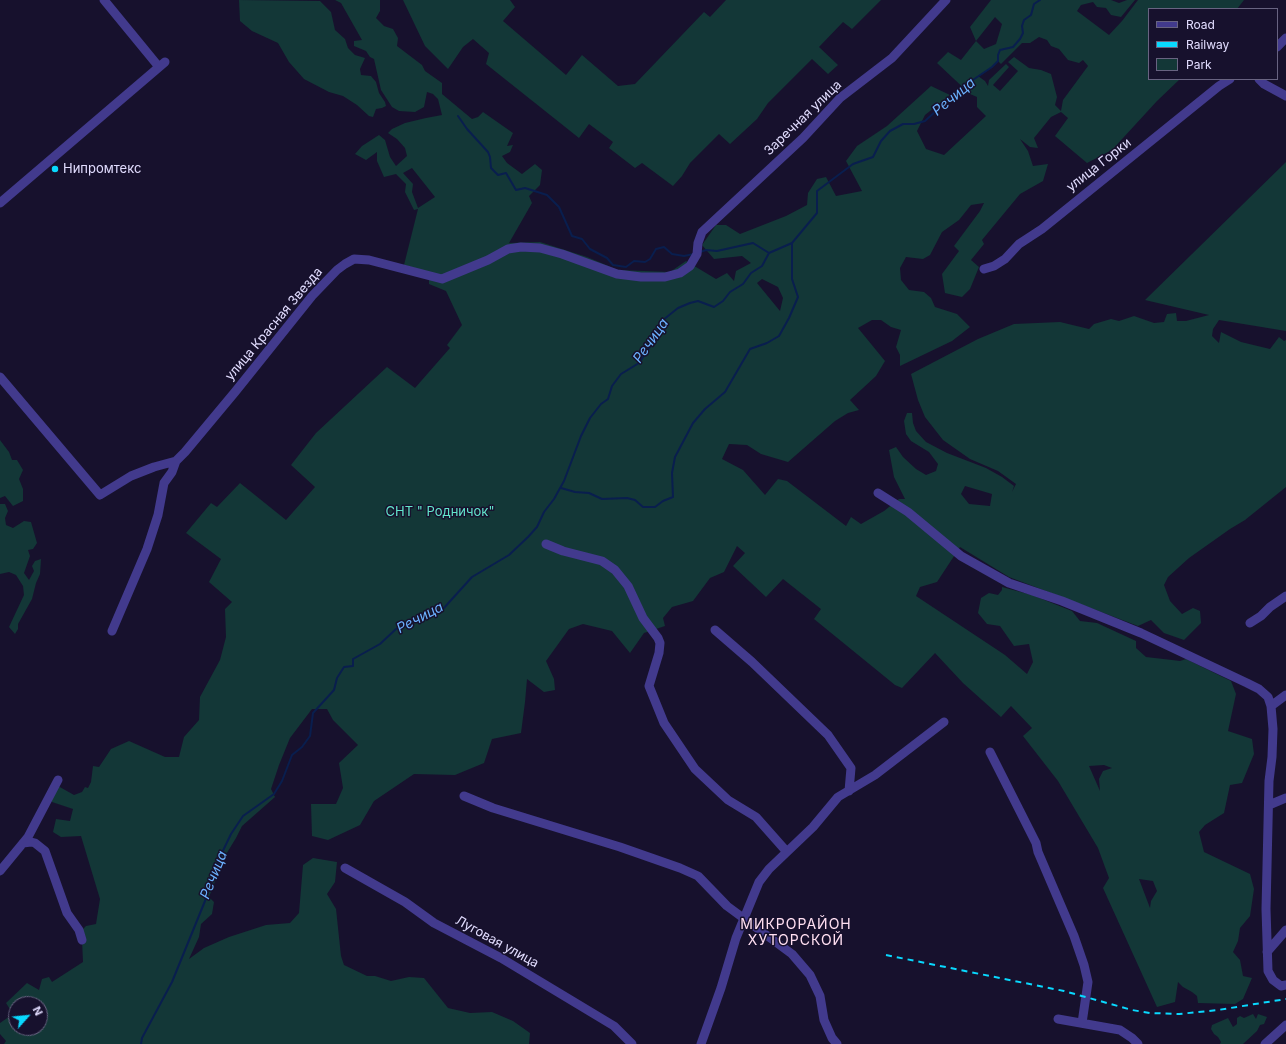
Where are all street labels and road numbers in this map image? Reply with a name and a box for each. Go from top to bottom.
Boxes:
street label: Заречная улица [761,77,845,159]
street label: улица Горки [1064,135,1134,195]
street label: улица Красная Звезда [222,264,326,384]
street label: Луговая улица [453,913,541,971]

